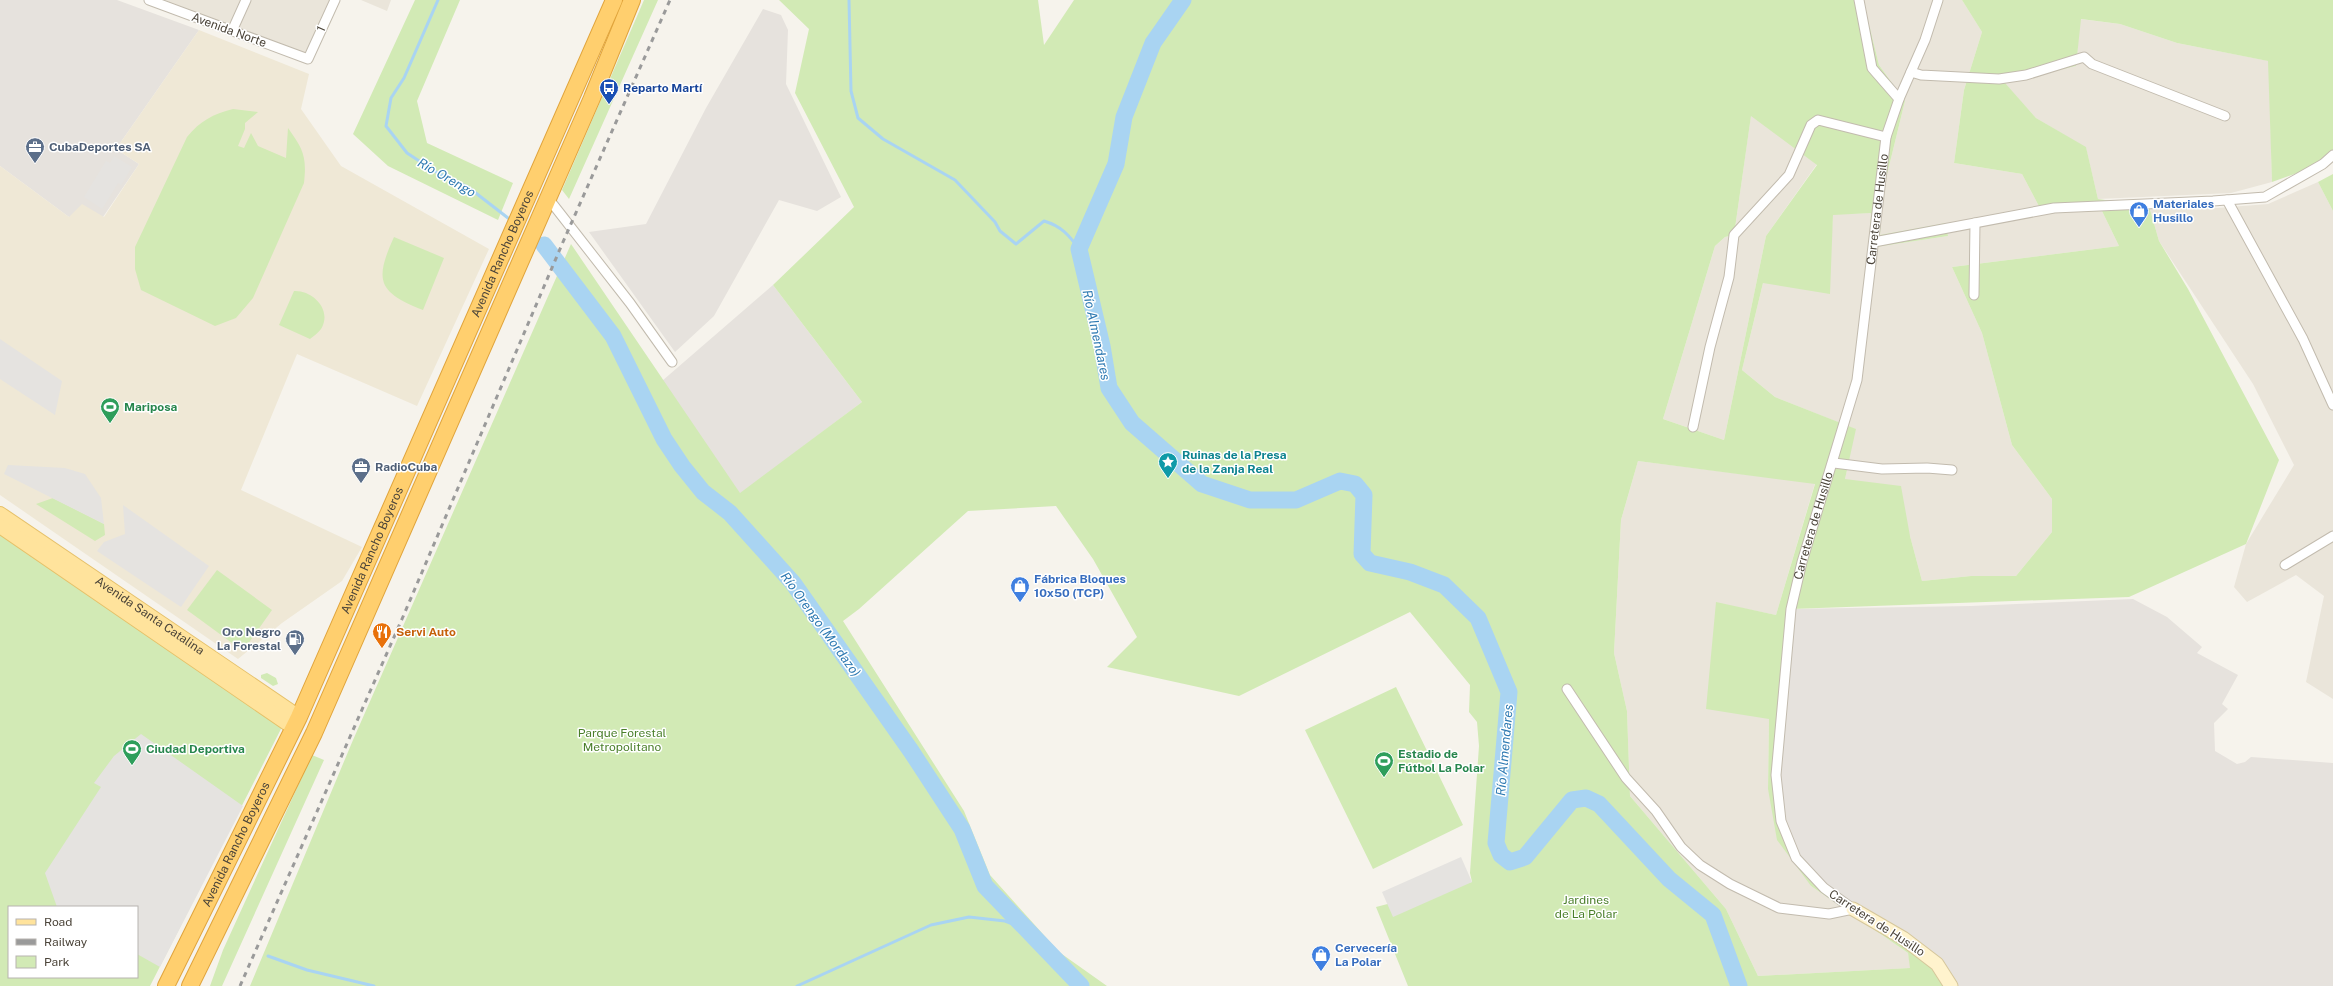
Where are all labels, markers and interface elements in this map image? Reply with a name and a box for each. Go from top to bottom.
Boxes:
street label: Avenida Norte [190,10,269,50]
street label: 1 [314,24,328,34]
bus stop icon: Reparto Martí [598,77,620,105]
place label: Reparto Martí [623,81,703,95]
office icon: CubaDeportes SA [24,136,46,164]
place label: CubaDeportes SA [49,140,151,154]
street label: Carretera de Husillo [1864,153,1891,266]
water label: Río Orengo [415,155,478,200]
street label: Avenida Rancho Boyeros [468,188,536,319]
place label: Materiales Husillo [2153,197,2214,225]
shop icon: Materiales Husillo [2128,200,2150,228]
water label: Río Almendares [1080,289,1113,382]
sports icon: Mariposa [99,396,121,424]
place label: Mariposa [124,400,178,414]
place label: Ruinas de la Presa de la Zanja Real [1182,448,1287,476]
place icon: Ruinas de la Presa de la Zanja Real [1157,451,1179,479]
office icon: RadioCuba [350,456,372,484]
place label: RadioCuba [375,460,438,474]
street label: Carretera de Husillo [1791,470,1836,581]
street label: Avenida Rancho Boyeros [338,485,406,616]
water label: Río Orengo (Mordazo) [778,569,864,680]
place label: Fábrica Bloques 10x50 (TCP) [1034,572,1126,600]
street label: Avenida Santa Catalina [93,574,207,658]
shop icon: Fábrica Bloques 10x50 (TCP) [1009,575,1031,603]
restaurant icon: Servi Auto [371,621,393,649]
place label: Oro Negro La Forestal [217,625,281,653]
place label: Servi Auto [396,625,456,639]
fuel station icon: Oro Negro La Forestal [284,628,306,656]
water label: Río Almendares [1493,704,1516,797]
park label: Parque Forestal Metropolitano [578,726,667,754]
sports icon: Ciudad Deportiva [121,738,143,766]
place label: Ciudad Deportiva [146,742,245,756]
place label: Estadio de Fútbol La Polar [1398,747,1485,775]
sports icon: Estadio de Fútbol La Polar [1373,750,1395,778]
street label: Avenida Rancho Boyeros [199,780,273,909]
street label: Carretera de Husillo [1826,887,1928,959]
park label: Jardines de La Polar [1555,893,1617,921]
legend [8,906,138,978]
text: Road [44,915,72,929]
text: Railway [44,935,88,949]
place label: Cervecería La Polar [1335,941,1397,969]
shop icon: Cervecería La Polar [1310,944,1332,972]
text: Park [44,955,70,969]

